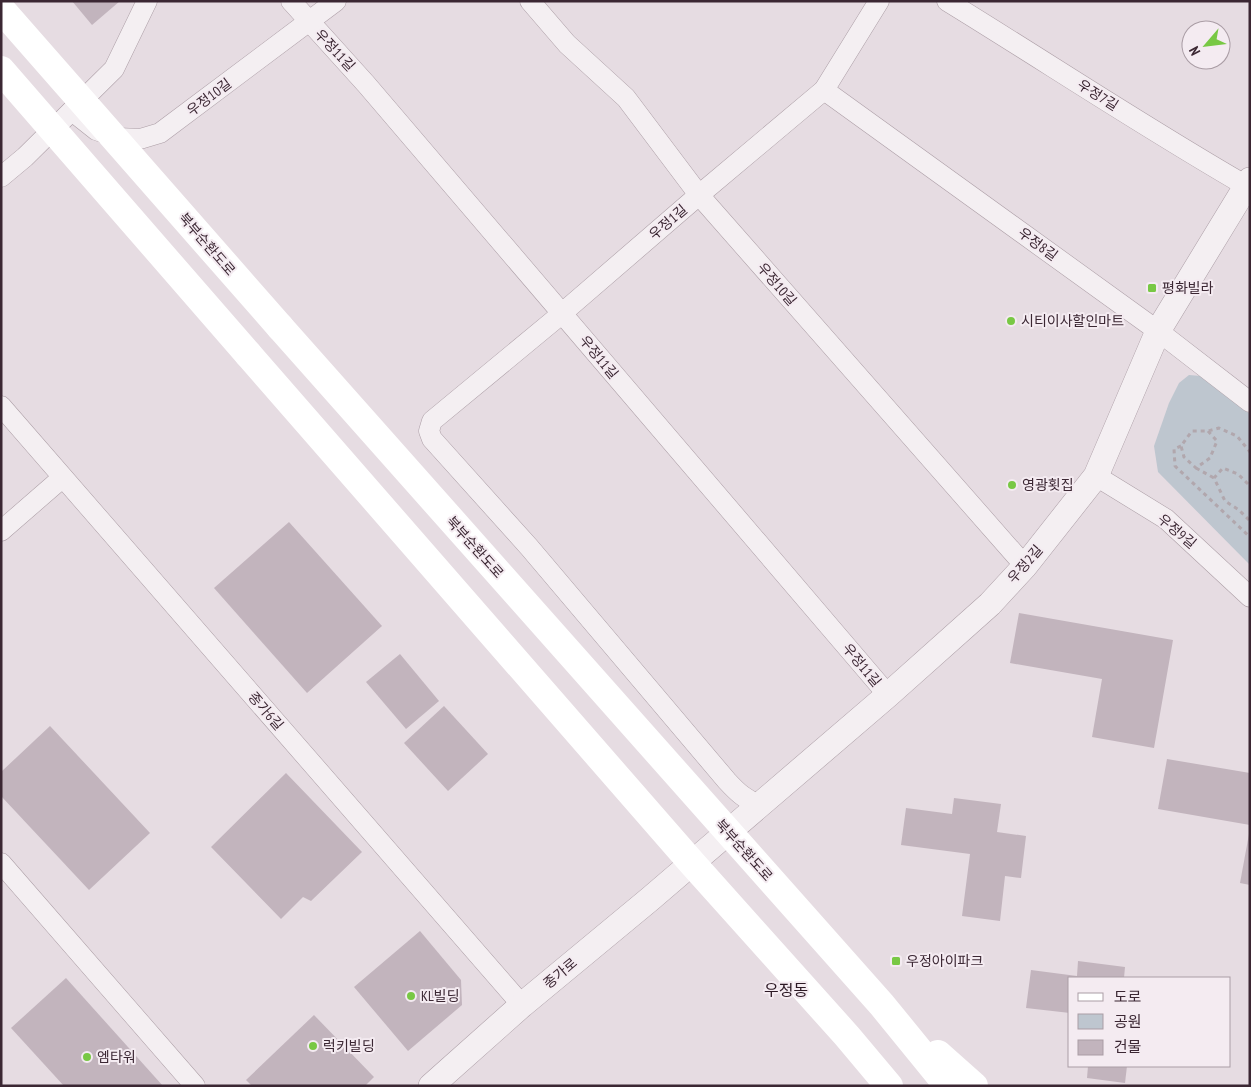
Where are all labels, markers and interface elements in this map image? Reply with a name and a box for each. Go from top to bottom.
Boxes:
north arrow [1181,20,1231,70]
street label: 우정11길 [311,25,359,75]
text: N [1185,44,1204,59]
street label: 우정10길 [183,74,235,120]
street label: 우정7길 [1074,75,1122,115]
street label: 우정1길 [645,200,691,244]
street label: 북부순환도로 [175,209,239,279]
street label: 우정8길 [1015,224,1061,264]
street label: 우정10길 [753,259,801,309]
place label: 평화빌라 [1162,279,1214,297]
marker: 평화빌라 [1146,282,1158,294]
place label: 시티이사할인마트 [1021,312,1124,330]
marker: 시티이사할인마트 [1005,315,1017,327]
street label: 우정11길 [576,332,622,382]
place label: 영광횟집 [1022,476,1074,494]
marker: 영광횟집 [1006,479,1018,491]
street label: 우정9길 [1154,510,1200,552]
street label: 북부순환도로 [442,512,508,582]
street label: 우정2길 [1003,541,1047,587]
street label: 우정11길 [839,640,885,690]
street label: 종가6길 [244,688,288,734]
street label: 북부순환도로 [711,815,777,885]
place label: 우정아이파크 [906,952,983,970]
street label: 종가로 [539,954,581,992]
marker: 우정아이파크 [890,955,902,967]
legend [1068,977,1231,1067]
district label: 우정동 [764,980,808,1000]
place label: KL빌딩 [421,987,459,1005]
text: 도로 [1114,987,1142,1006]
marker: KL빌딩 [405,990,417,1002]
text: 공원 [1114,1012,1142,1031]
place label: 럭키빌딩 [323,1037,375,1055]
text: 건물 [1114,1037,1142,1056]
marker: 럭키빌딩 [307,1040,319,1052]
place label: 엠타워 [97,1048,136,1066]
marker: 엠타워 [81,1051,93,1063]

